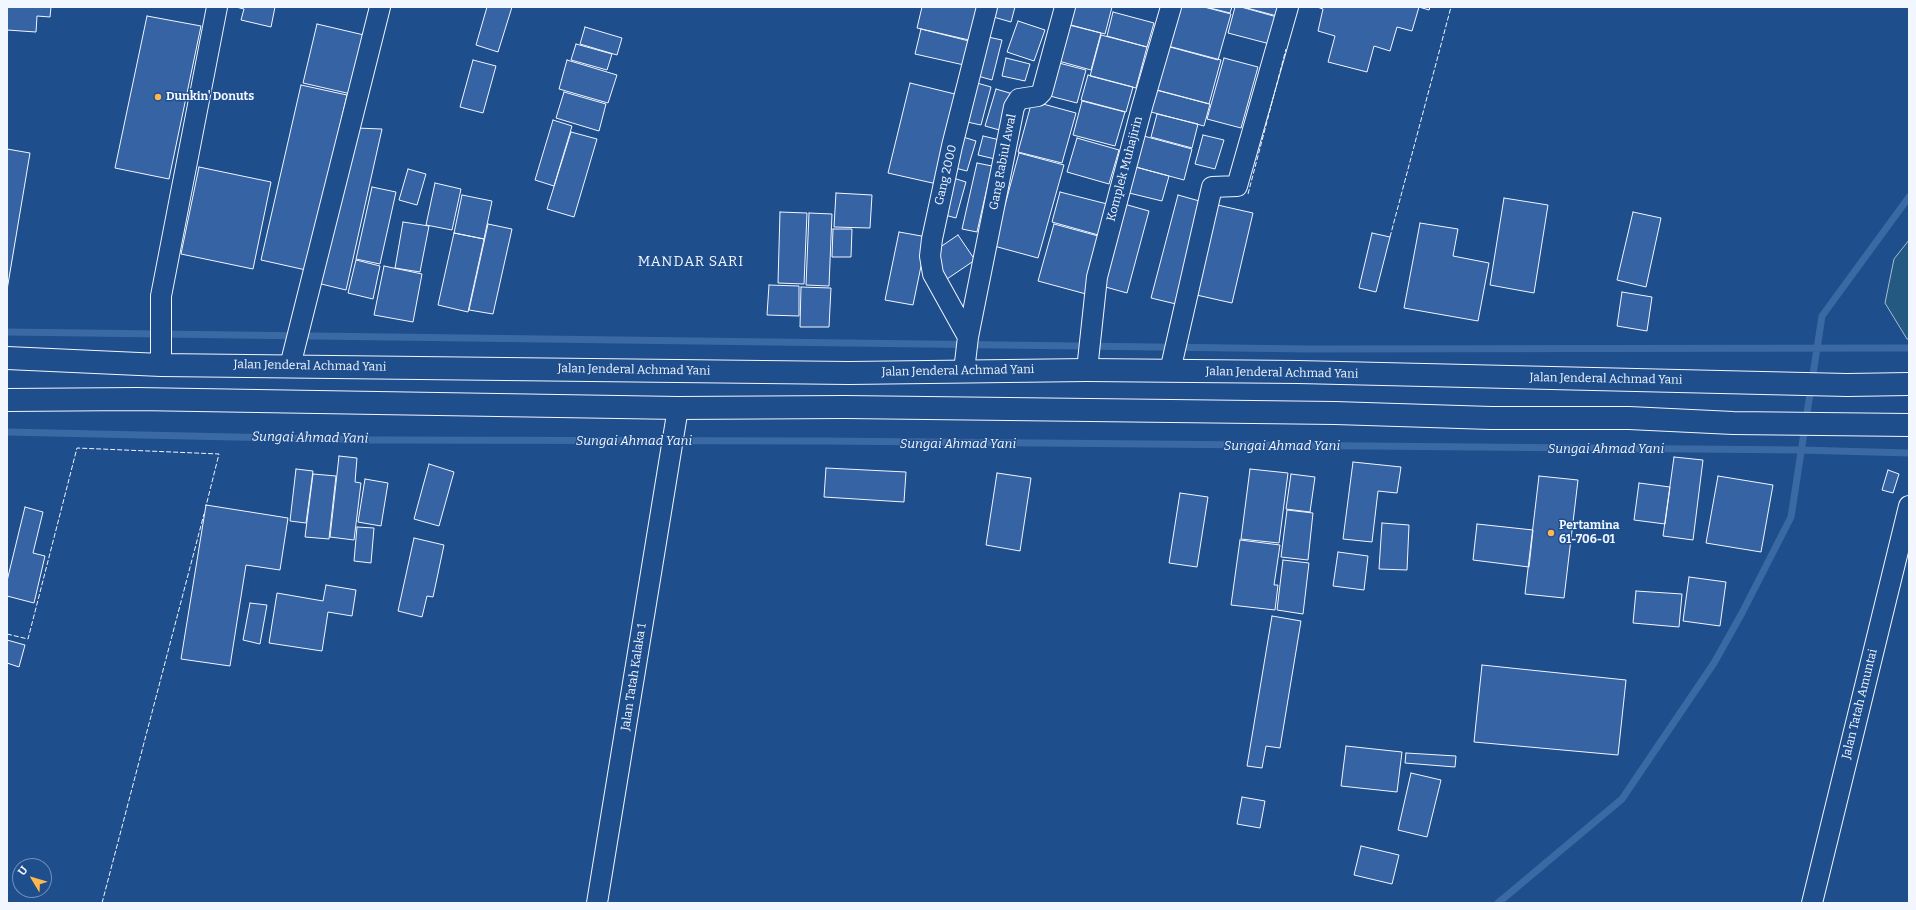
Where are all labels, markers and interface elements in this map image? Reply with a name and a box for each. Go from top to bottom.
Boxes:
place label: Dunkin' Donuts [166,90,254,104]
marker: Dunkin' Donuts [153,92,163,102]
street label: Gang Rabiul Awal [987,113,1019,211]
street label: Komplek Muhajirin [1104,115,1146,223]
street label: Gang 2000 [932,143,960,207]
district label: MANDAR SARI [638,254,744,270]
street label: Jalan Jenderal Achmad Yani [234,357,386,375]
street label: Jalan Jenderal Achmad Yani [558,361,710,379]
street label: Jalan Jenderal Achmad Yani [882,362,1034,380]
street label: Jalan Jenderal Achmad Yani [1206,364,1358,382]
street label: Jalan Jenderal Achmad Yani [1530,370,1682,388]
water label: Sungai Ahmad Yani [252,429,368,447]
water label: Sungai Ahmad Yani [576,433,692,449]
water label: Sungai Ahmad Yani [900,436,1016,452]
water label: Sungai Ahmad Yani [1224,438,1340,454]
water label: Sungai Ahmad Yani [1548,441,1664,457]
place label: Pertamina 61-706-01 [1559,519,1620,547]
marker: Pertamina 61-706-01 [1546,528,1556,538]
street label: Jalan Tatah Kalaka 1 [618,622,650,732]
street label: Jalan Tatah Amuntai [1839,648,1881,760]
north arrow [12,858,52,898]
text: U [15,864,31,878]

